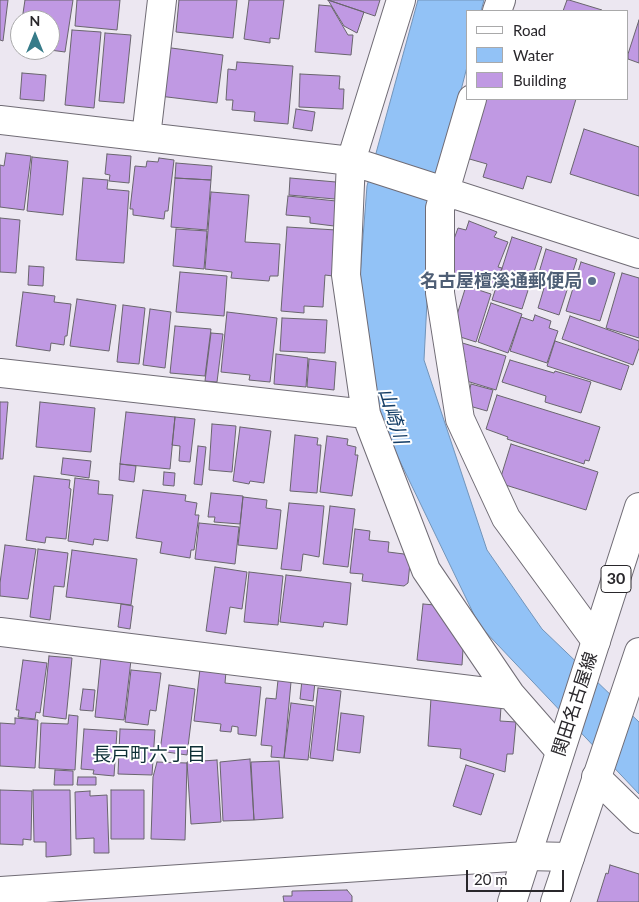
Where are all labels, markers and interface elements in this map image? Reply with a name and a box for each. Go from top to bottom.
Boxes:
north arrow [10,10,60,60]
legend [466,10,629,100]
text: N [30,12,40,29]
text: Road [513,21,546,39]
text: Water [513,46,554,64]
text: Building [513,71,566,89]
place label: 名古屋檀溪通郵便局 [420,270,582,292]
marker: 名古屋檀溪通郵便局 [586,275,598,287]
water label: 山崎川 [374,385,412,447]
road number: 30 [601,566,631,592]
street label: 関田名古屋線 [548,649,602,759]
district label: 長戸町六丁目 [92,744,206,766]
scale bar [469,860,566,892]
text: 20 m [474,870,508,888]

